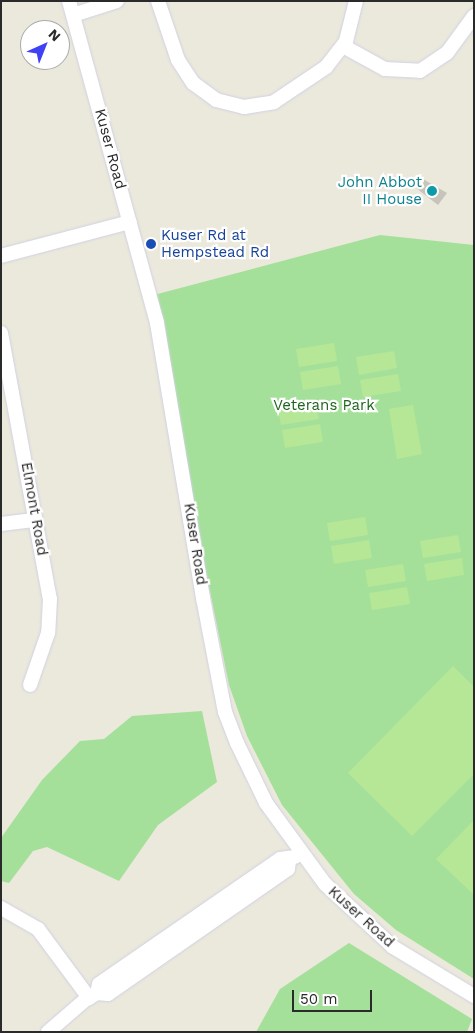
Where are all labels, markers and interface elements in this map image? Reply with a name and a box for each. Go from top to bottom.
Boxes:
north arrow [20,20,70,70]
text: N [45,26,64,44]
street label: Kuser Road [91,107,129,191]
place label: John Abbot II House [337,173,422,208]
marker: John Abbot II House [426,185,438,197]
place label: Kuser Rd at Hempstead Rd [161,226,269,261]
marker: Kuser Rd at Hempstead Rd [145,238,157,250]
park label: Veterans Park [273,397,375,415]
street label: Elmont Road [17,461,51,557]
street label: Kuser Road [180,502,210,586]
street label: Kuser Road [324,882,398,952]
scale bar [295,980,375,1012]
text: 50 m [300,990,337,1008]

